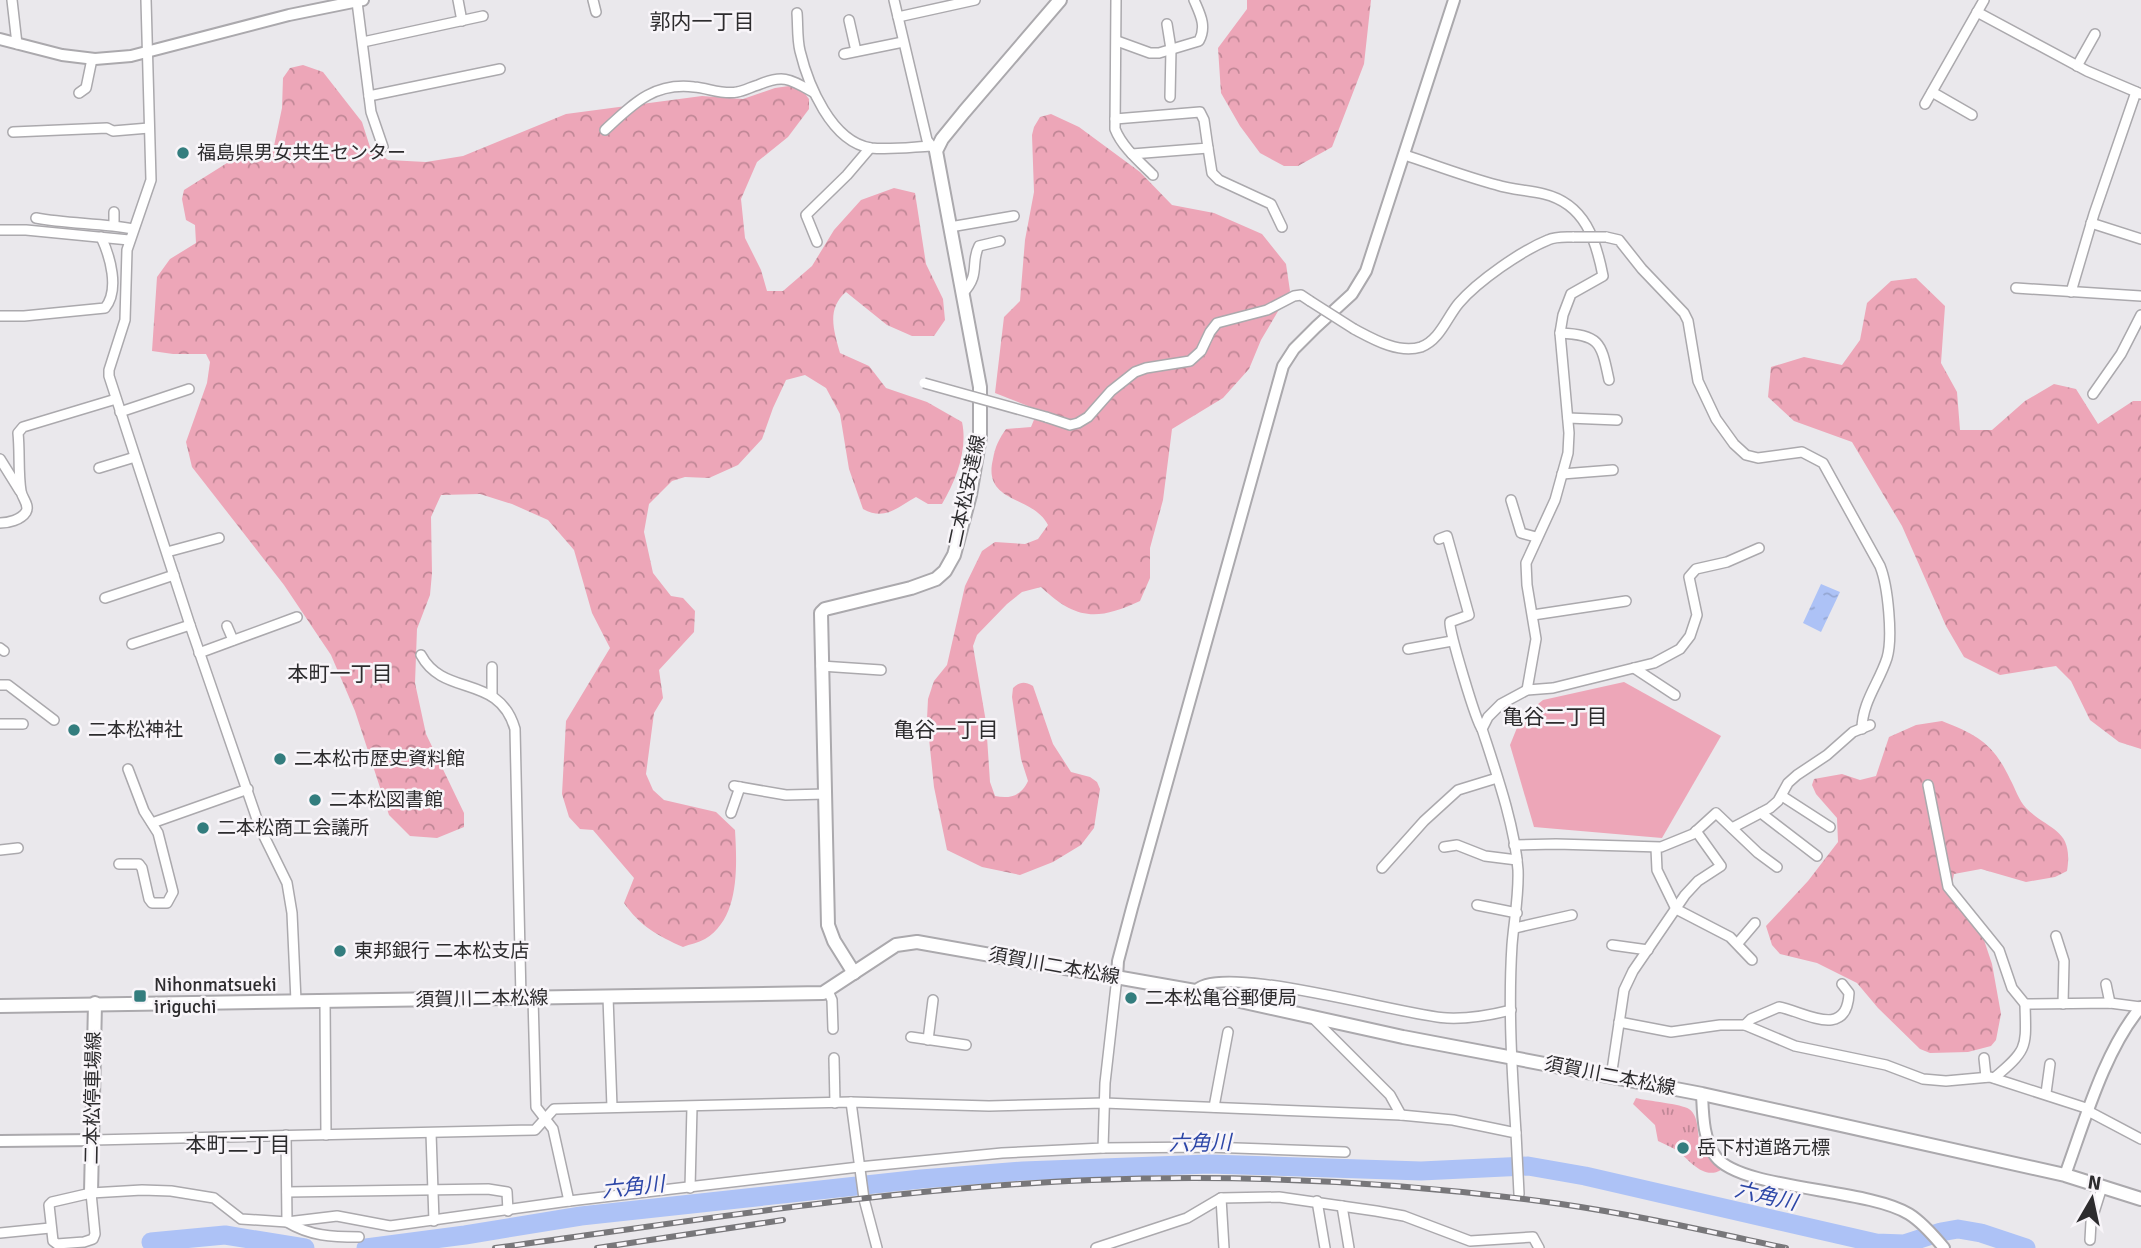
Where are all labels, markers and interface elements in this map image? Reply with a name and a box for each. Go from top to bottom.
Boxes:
district label: 郭内一丁目 [650,9,755,35]
place label: 福島県男女共生センター [197,141,406,165]
marker: 福島県男女共生センター [175,145,191,161]
street label: 二本松安達線 [943,433,991,549]
district label: 本町一丁目 [288,661,393,687]
district label: 亀谷二丁目 [1503,704,1608,730]
district label: 亀谷一丁目 [894,717,999,743]
place label: 二本松神社 [88,718,183,742]
marker: 二本松神社 [66,722,82,738]
place label: 二本松市歴史資料館 [294,747,465,771]
marker: 二本松市歴史資料館 [272,751,288,767]
place label: 二本松図書館 [329,788,443,812]
marker: 二本松図書館 [307,792,323,808]
place label: 二本松商工会議所 [217,816,369,840]
marker: 二本松商工会議所 [195,820,211,836]
place label: 東邦銀行 二本松支店 [354,939,529,963]
marker: 東邦銀行 二本松支店 [332,943,348,959]
street label: 須賀川二本松線 [986,943,1122,989]
place label: Nihonmatsueki iriguchi [154,973,277,1019]
street label: 須賀川二本松線 [415,986,549,1012]
place label: 二本松亀谷郵便局 [1145,986,1297,1010]
marker: Nihonmatsueki iriguchi [132,988,148,1004]
marker: 二本松亀谷郵便局 [1123,990,1139,1006]
street label: 二本松停車場線 [80,1031,106,1165]
street label: 須賀川二本松線 [1542,1052,1678,1100]
water label: 六角川 [1168,1129,1234,1157]
district label: 本町二丁目 [186,1132,291,1158]
place label: 岳下村道路元標 [1697,1136,1830,1160]
marker: 岳下村道路元標 [1675,1140,1691,1156]
north arrow [2057,1164,2127,1234]
text: N [2086,1170,2103,1196]
water label: 六角川 [600,1171,668,1203]
water label: 六角川 [1732,1176,1802,1216]

